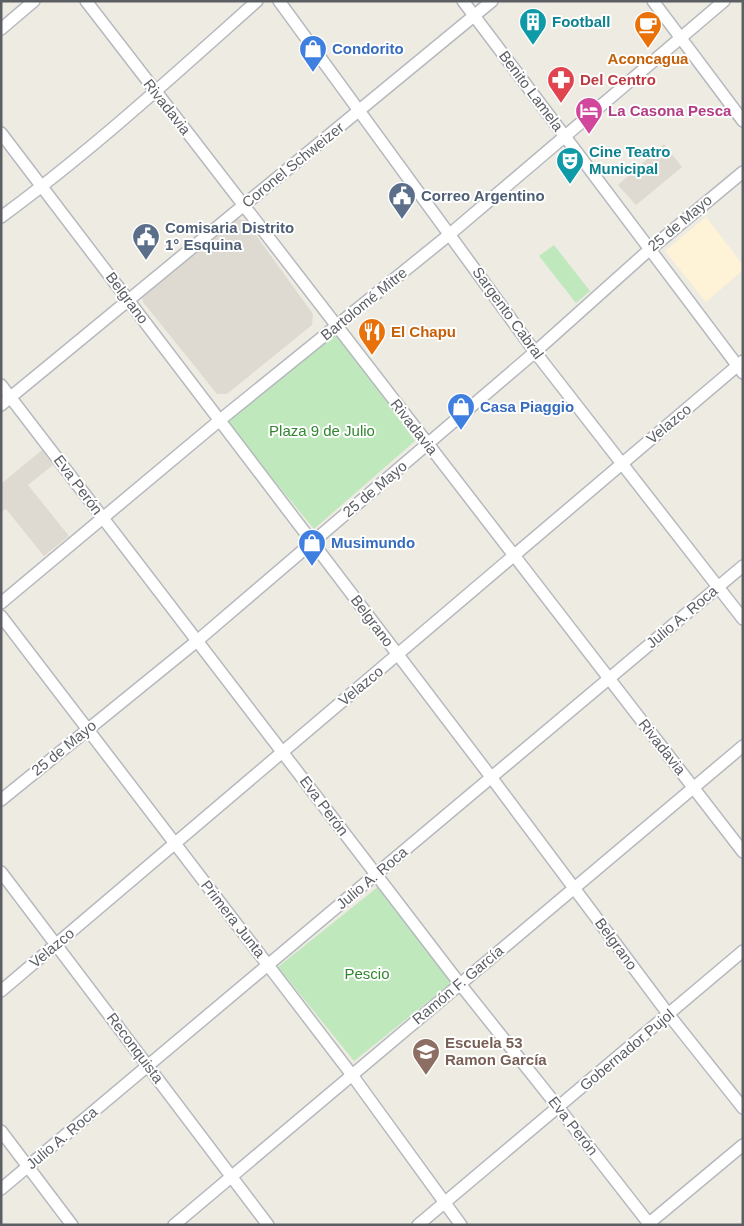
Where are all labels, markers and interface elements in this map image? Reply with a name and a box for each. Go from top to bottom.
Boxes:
building icon: Football [518,7,548,46]
cafe icon: Aconcagua [633,10,663,49]
place label: Football [552,13,610,30]
shop icon: Condorito [298,34,328,73]
place label: Condorito [332,40,404,57]
street label: Benito Lamela [496,47,567,135]
place label: Aconcagua [608,50,689,67]
pharmacy icon: Del Centro [546,65,576,104]
place label: Del Centro [580,71,656,88]
street label: Rivadavia [140,76,195,138]
hotel icon: La Casona Pesca [574,96,604,135]
place label: La Casona Pesca [608,102,732,119]
street label: Coronel Schweizer [238,118,347,211]
place label: Cine Teatro Municipal [589,143,670,177]
theatre icon: Cine Teatro Municipal [555,146,585,185]
public building icon: Correo Argentino [387,181,417,220]
place label: Correo Argentino [421,187,545,204]
street label: 25 de Mayo [644,191,715,254]
place label: Comisaria Distrito 1° Esquina [165,219,294,253]
public building icon: Comisaria Distrito 1° Esquina [131,222,161,261]
street label: Bartolomé Mitre [317,264,410,344]
street label: Sargento Cabral [469,264,547,362]
street label: Belgrano [103,269,152,327]
restaurant icon: El Chapu [357,317,387,356]
place label: El Chapu [391,323,456,340]
shop icon: Casa Piaggio [446,392,476,431]
street label: Rivadavia [387,396,442,458]
place label: Casa Piaggio [480,398,574,415]
street label: Velazco [643,400,694,447]
park label: Plaza 9 de Julio [269,422,375,439]
street label: Eva Perón [51,452,106,518]
street label: 25 de Mayo [339,457,410,520]
shop icon: Musimundo [297,528,327,567]
place label: Musimundo [331,534,415,551]
street label: Julio A. Roca [643,582,721,651]
street label: Belgrano [348,592,397,650]
street label: Velazco [335,662,386,709]
street label: 25 de Mayo [28,716,99,779]
street label: Rivadavia [635,716,690,778]
street label: Eva Perón [297,773,352,839]
street label: Julio A. Roca [333,843,411,912]
street label: Primera Junta [198,877,269,961]
street label: Belgrano [592,914,641,973]
street label: Velazco [26,924,77,971]
street label: Ramón F. García [409,941,507,1028]
park label: Pescio [344,965,390,982]
street label: Gobernador Pujol [576,1005,677,1094]
street label: Reconquista [104,1009,168,1087]
place label: Escuela 53 Ramon García [445,1034,547,1068]
school or university icon: Escuela 53 Ramon García [411,1037,441,1076]
street label: Eva Perón [545,1093,602,1159]
street label: Julio A. Roca [23,1103,101,1172]

